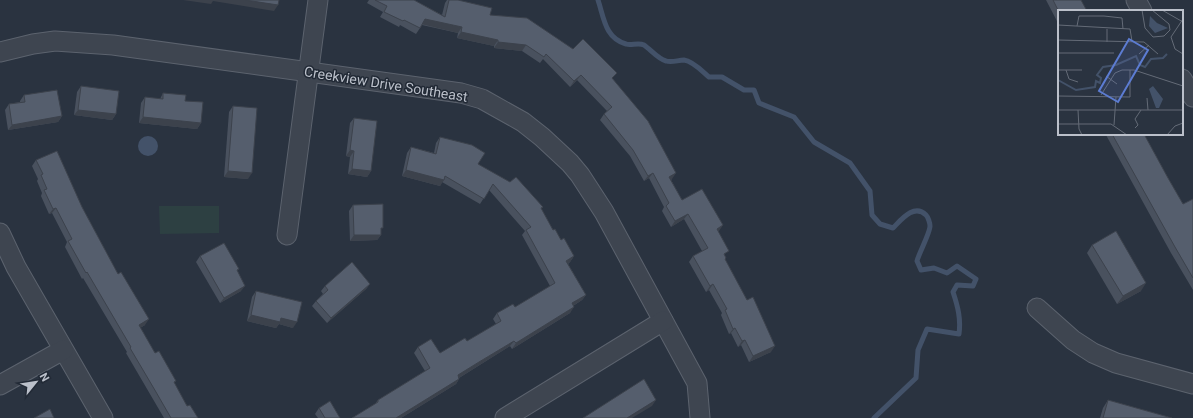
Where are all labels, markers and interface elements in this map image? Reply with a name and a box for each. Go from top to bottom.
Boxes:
inset map [1058,10,1183,135]
street label: Creekview Drive Southeast [303,63,469,105]
north arrow [16,362,56,402]
text: N [37,371,52,384]

